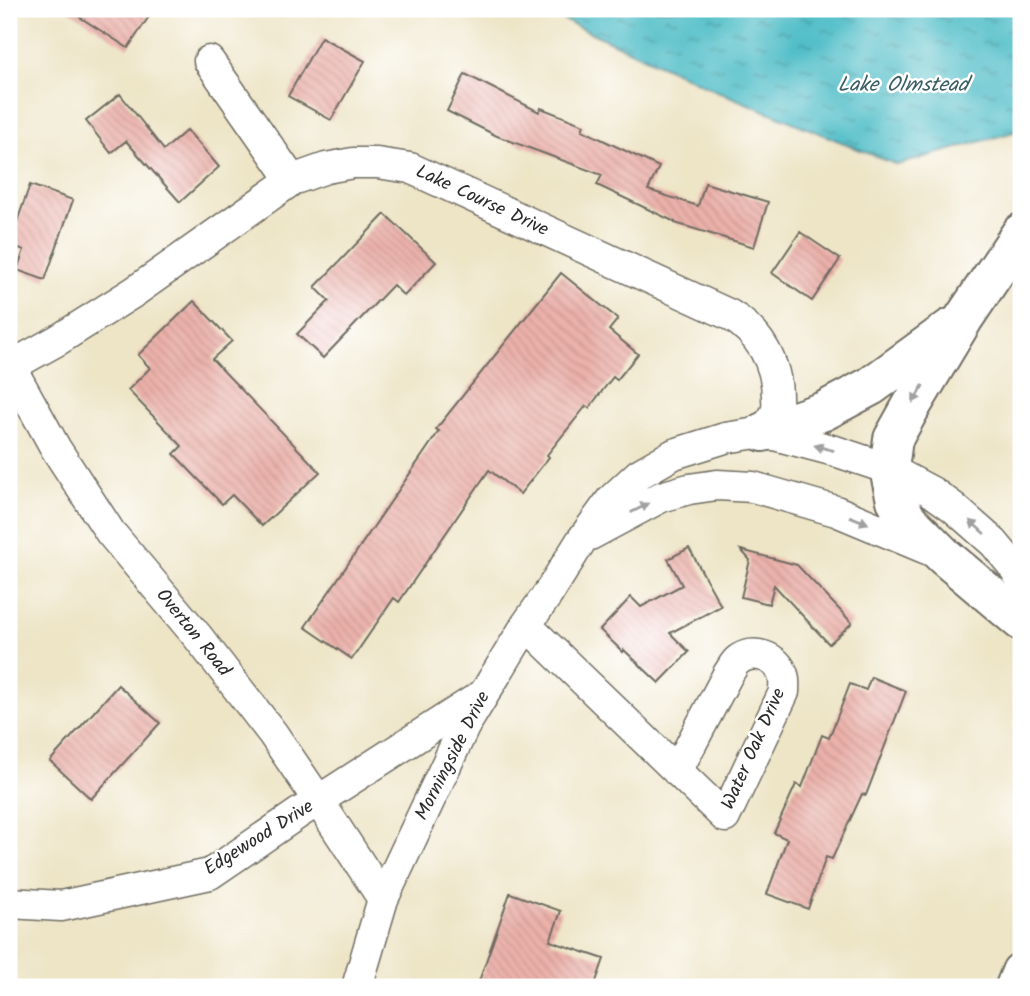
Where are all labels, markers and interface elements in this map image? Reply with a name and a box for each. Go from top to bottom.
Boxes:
water label: Lake Olmstead [838,69,973,102]
street label: Lake Course Drive [411,157,554,245]
one-way arrow [912,384,925,403]
one-way arrow [813,442,835,453]
one-way arrow [630,502,650,513]
one-way arrow [848,514,869,525]
one-way arrow [969,520,986,536]
street label: Overton Road [148,582,238,684]
street label: Water Oak Drive [714,683,794,815]
street label: Morningside Drive [407,686,499,826]
street label: Edgewood Drive [198,792,320,884]

